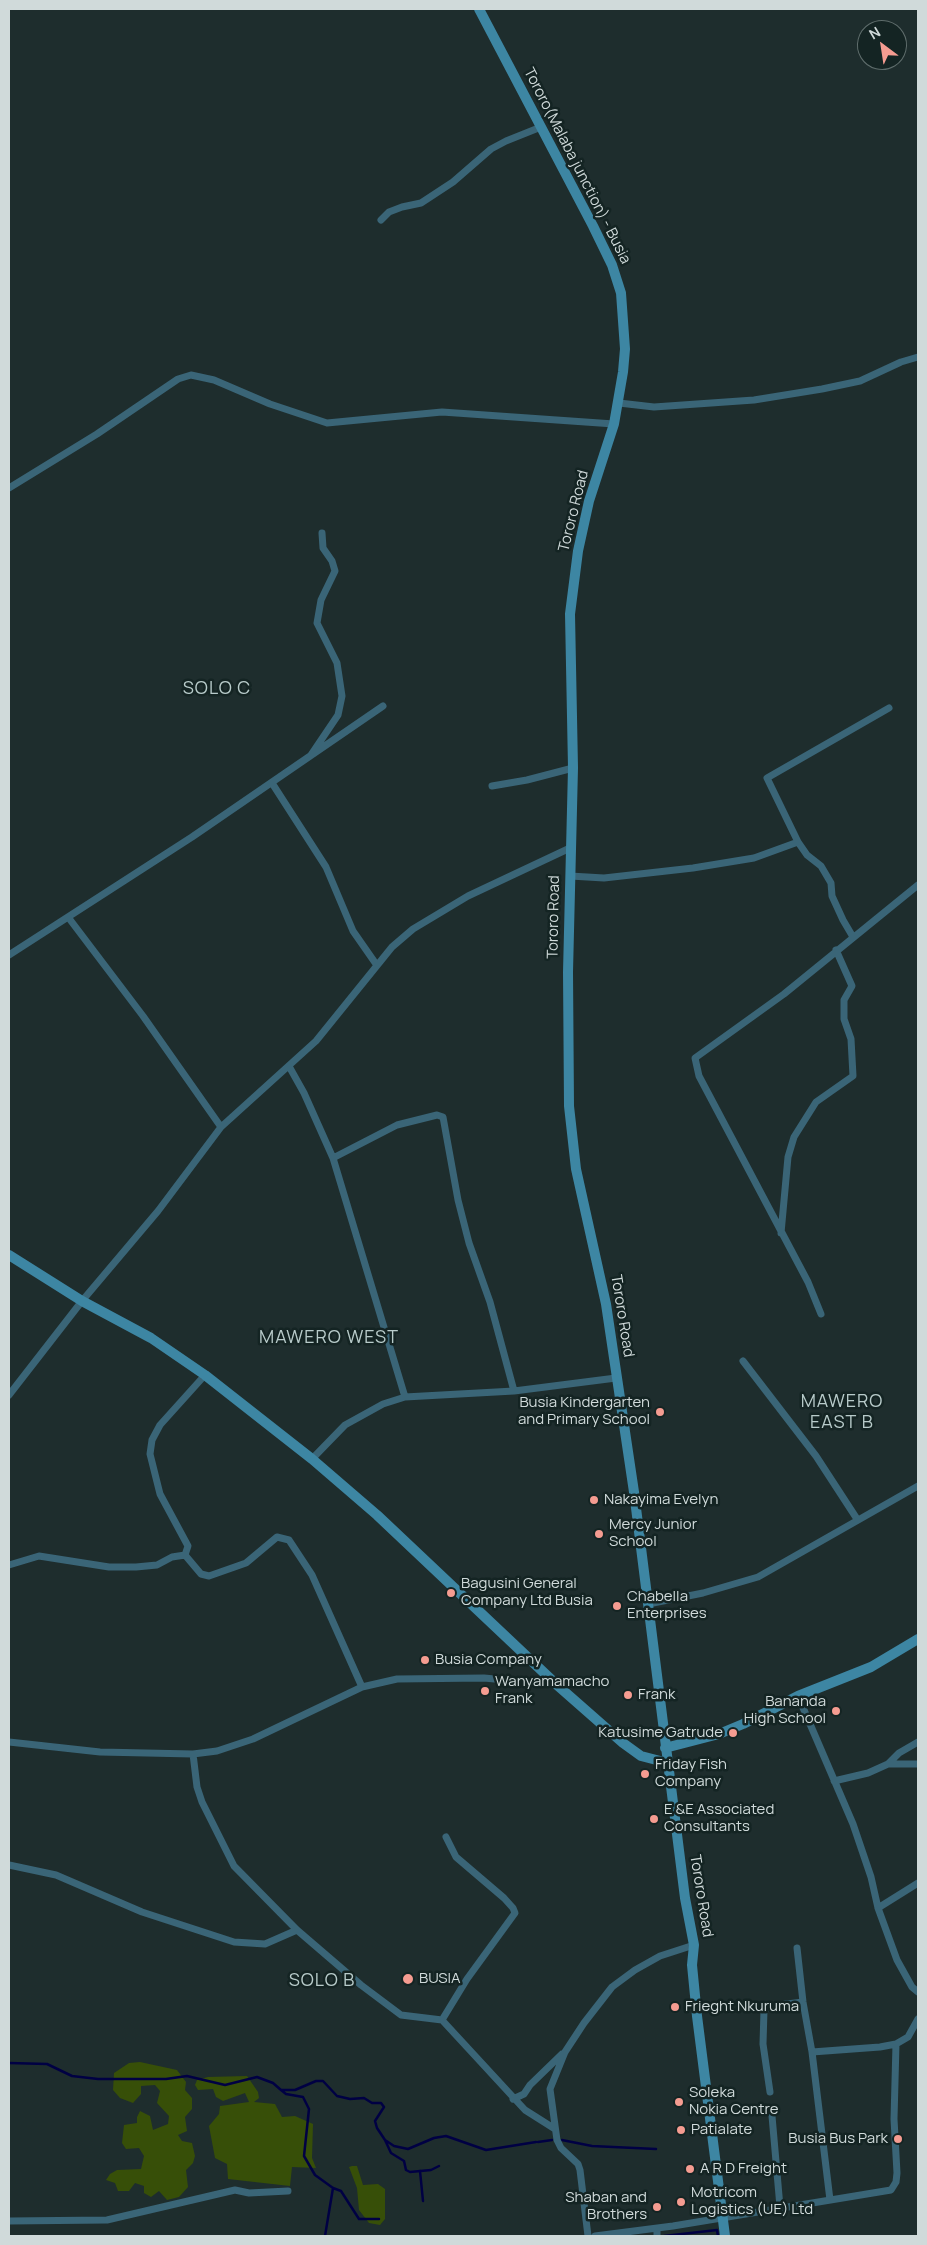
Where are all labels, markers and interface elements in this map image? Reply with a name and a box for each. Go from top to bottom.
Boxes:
north arrow [857,20,907,70]
text: N [865,22,884,43]
street label: Tororo(Malaba junction) - Busia [520,65,634,267]
street label: Tororo Road [555,468,593,554]
district label: SOLO C [182,678,252,700]
street label: Tororo Road [544,875,564,959]
street label: Tororo Road [607,1273,637,1359]
district label: MAWERO WEST [258,1327,400,1349]
district label: MAWERO EAST B [800,1391,884,1434]
place label: Busia Kindergarten and Primary School [518,1394,650,1429]
marker: Busia Kindergarten and Primary School [654,1406,666,1418]
place label: Nakayima Evelyn [604,1491,718,1509]
marker: Nakayima Evelyn [588,1494,600,1506]
place label: Mercy Junior School [609,1516,697,1551]
marker: Mercy Junior School [593,1528,605,1540]
place label: Bagusini General Company Ltd Busia [461,1575,593,1610]
marker: Bagusini General Company Ltd Busia [445,1587,457,1599]
place label: Chabella Enterprises [627,1588,707,1623]
marker: Chabella Enterprises [611,1600,623,1612]
place label: Busia Company [435,1651,542,1669]
marker: Busia Company [419,1654,431,1666]
place label: Wanyamamacho Frank [495,1673,609,1708]
marker: Wanyamamacho Frank [479,1685,491,1697]
place label: Frank [638,1686,675,1704]
marker: Frank [622,1689,634,1701]
place label: Bananda High School [744,1693,826,1728]
marker: Bananda High School [830,1705,842,1717]
place label: Katusime Gatrude [598,1724,723,1742]
marker: Katusime Gatrude [727,1727,739,1739]
place label: Friday Fish Company [655,1756,727,1791]
marker: Friday Fish Company [639,1768,651,1780]
place label: E &E Associated Consultants [664,1801,774,1836]
marker: E &E Associated Consultants [648,1813,660,1825]
street label: Tororo Road [686,1853,716,1939]
district label: SOLO B [288,1970,356,1992]
place label: BUSIA [419,1970,461,1988]
marker: BUSIA [401,1972,415,1986]
place label: Frieght Nkuruma [685,1998,799,2016]
marker: Frieght Nkuruma [669,2001,681,2013]
place label: Soleka Nokia Centre [689,2084,779,2119]
marker: Soleka Nokia Centre [673,2096,685,2108]
place label: Patialate [691,2121,752,2139]
marker: Patialate [675,2124,687,2136]
place label: Busia Bus Park [788,2130,888,2148]
marker: Busia Bus Park [892,2133,904,2145]
place label: A R D Freight [700,2160,787,2178]
marker: A R D Freight [684,2163,696,2175]
place label: Motricom Logistics (UE) Ltd [691,2184,813,2219]
place label: Shaban and Brothers [565,2189,647,2224]
marker: Motricom Logistics (UE) Ltd [675,2196,687,2208]
marker: Shaban and Brothers [651,2201,663,2213]

